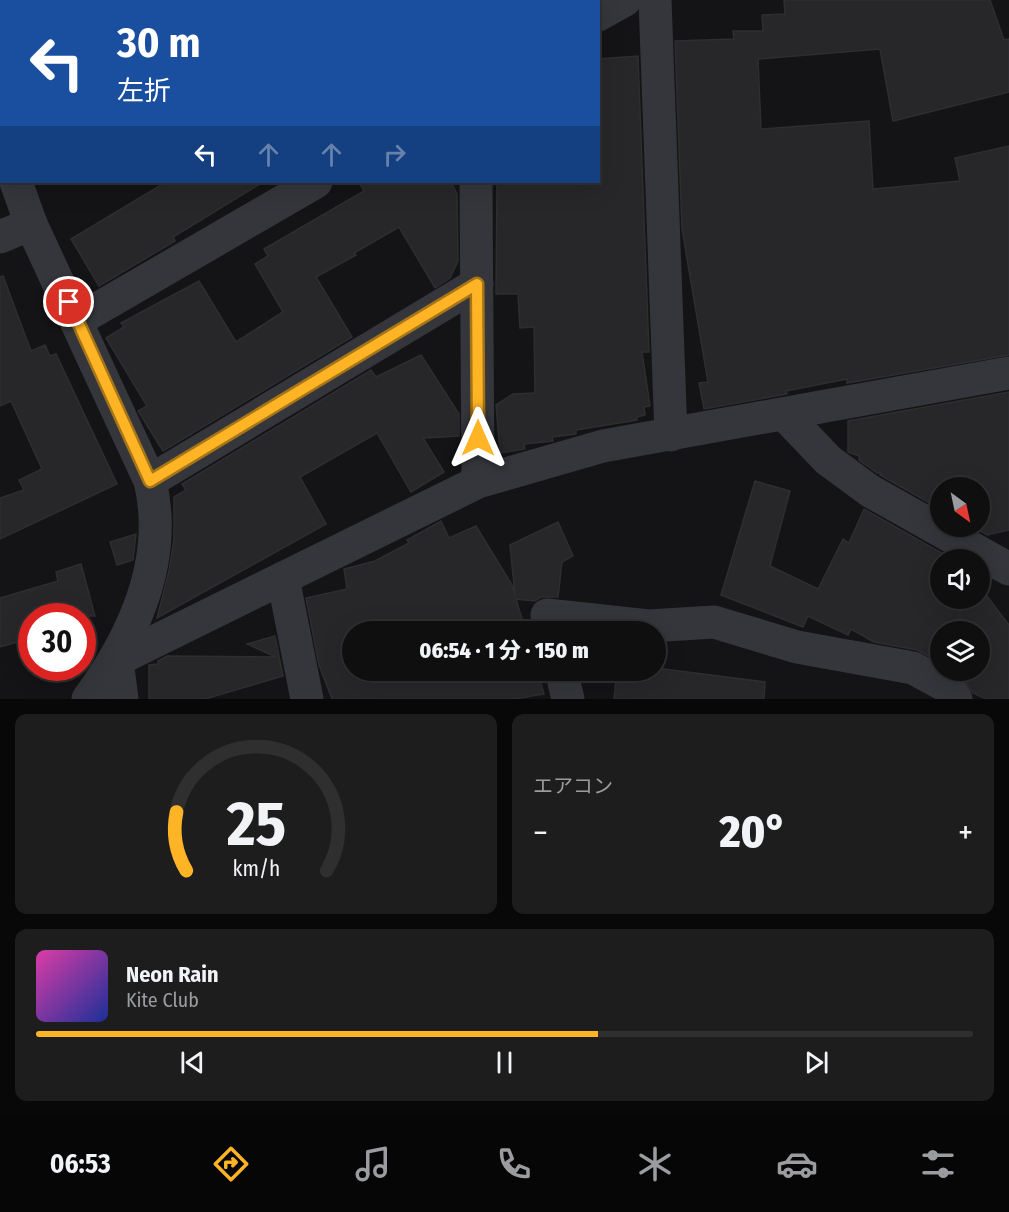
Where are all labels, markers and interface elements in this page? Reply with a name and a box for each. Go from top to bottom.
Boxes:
text: 30 m [117,18,201,68]
icon: left [18,24,96,102]
text: 左折 [117,75,171,107]
icon: left [189,138,222,171]
icon: ahead [252,138,285,171]
icon: ahead [315,138,348,171]
icon: right [378,138,411,171]
pin [43,276,94,327]
icon: arrive [52,285,85,318]
position arrow [446,406,510,470]
north arrow [930,477,990,537]
map controls [930,477,990,681]
button: sound [930,549,990,609]
speed limit sign: 30 [18,603,96,681]
button: layers [930,621,990,681]
text: 06:54 · 1 分 · 150 m [419,637,589,664]
text: エアコン [533,774,613,798]
text: 25 [225,787,286,862]
text: 20° [719,805,786,859]
text: − [533,813,548,853]
text: + [958,813,973,853]
text: km/h [232,856,280,882]
text: Neon Rain [126,961,219,988]
text: Kite Club [126,988,199,1012]
icon: previous [176,1046,209,1079]
icon: pause [488,1046,521,1079]
icon: next [800,1046,833,1079]
icon: directions [210,1143,252,1185]
icon: music [352,1143,394,1185]
icon: phone [493,1143,535,1185]
icon: climate [634,1143,676,1185]
icon: car [776,1143,818,1185]
icon: filters [917,1143,959,1185]
text: 06:53 [50,1148,111,1180]

